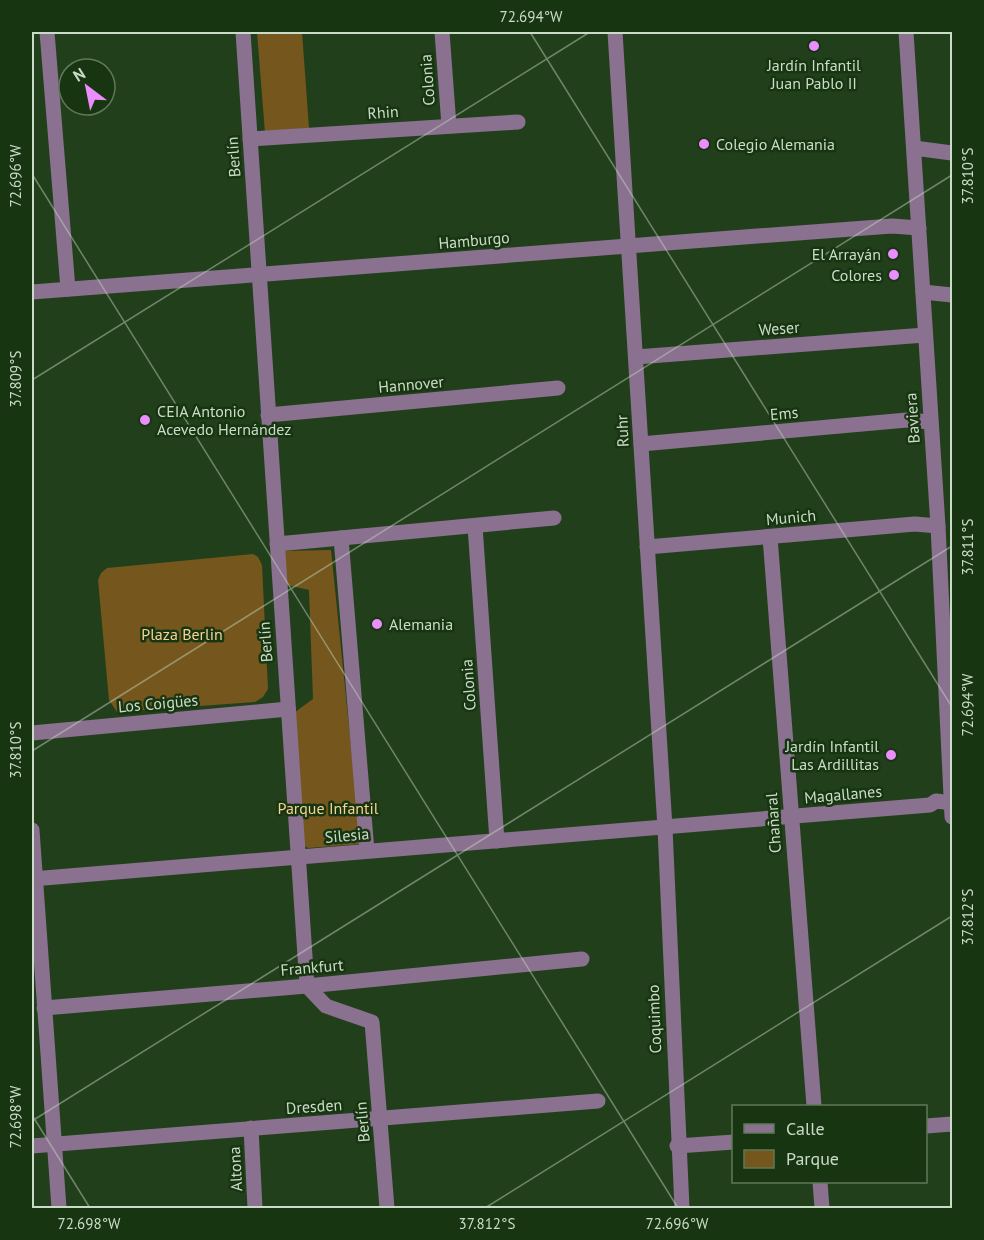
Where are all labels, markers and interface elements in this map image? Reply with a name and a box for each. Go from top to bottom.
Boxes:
text: 72.694°W [500,7,563,26]
marker: Jardín Infantil Juan Pablo II [807,39,821,53]
street label: Colonia [415,54,439,106]
place label: Jardín Infantil Juan Pablo II [766,55,861,93]
north arrow [57,57,117,117]
text: N [69,63,89,86]
street label: Rhin [367,101,399,123]
place label: Colegio Alemania [716,134,835,154]
street label: Berlín [222,136,244,178]
marker: Colegio Alemania [697,137,711,151]
text: 72.696°W [6,144,25,207]
text: 37.810°S [958,148,977,204]
street label: Hamburgo [437,227,511,253]
place label: El Arrayán [812,244,881,264]
marker: El Arrayán [886,247,900,261]
place label: Colores [831,265,882,285]
marker: Colores [887,268,901,282]
street label: Weser [758,317,801,339]
text: 37.809°S [6,351,25,407]
street label: Hannover [377,371,445,397]
street label: Baviera [900,392,924,444]
place label: CEIA Antonio Acevedo Hernández [157,401,291,439]
street label: Ems [769,402,799,424]
marker: CEIA Antonio Acevedo Hernández [138,413,152,427]
street label: Ruhr [611,414,633,448]
street label: Munich [765,505,817,529]
text: 37.811°S [958,519,977,575]
place label: Alemania [389,614,453,634]
marker: Alemania [370,617,384,631]
street label: Berlín [254,621,276,663]
park label: Plaza Berlin [141,624,223,644]
street label: Colonia [456,659,480,711]
text: 72.694°W [958,673,977,736]
street label: Los Coigües [117,690,199,716]
text: 37.810°S [6,722,25,778]
place label: Jardín Infantil Las Ardillitas [784,736,879,774]
marker: Jardín Infantil Las Ardillitas [884,748,898,762]
street label: Magallanes [803,781,883,807]
street label: Chañaral [761,792,785,854]
park label: Parque Infantil [278,798,379,818]
street label: Silesia [324,823,370,847]
text: 37.812°S [958,889,977,945]
street label: Frankfurt [280,954,345,980]
street label: Coquimbo [643,984,665,1054]
text: 72.698°W [6,1085,25,1148]
street label: Dresden [285,1094,343,1118]
street label: Berlín [350,1101,374,1143]
legend [732,1105,927,1183]
text: Calle [786,1117,825,1140]
street label: Altona [224,1146,246,1192]
text: Parque [786,1147,839,1170]
text: 72.698°W [58,1214,121,1233]
text: 37.812°S [459,1214,515,1233]
text: 72.696°W [646,1214,709,1233]

